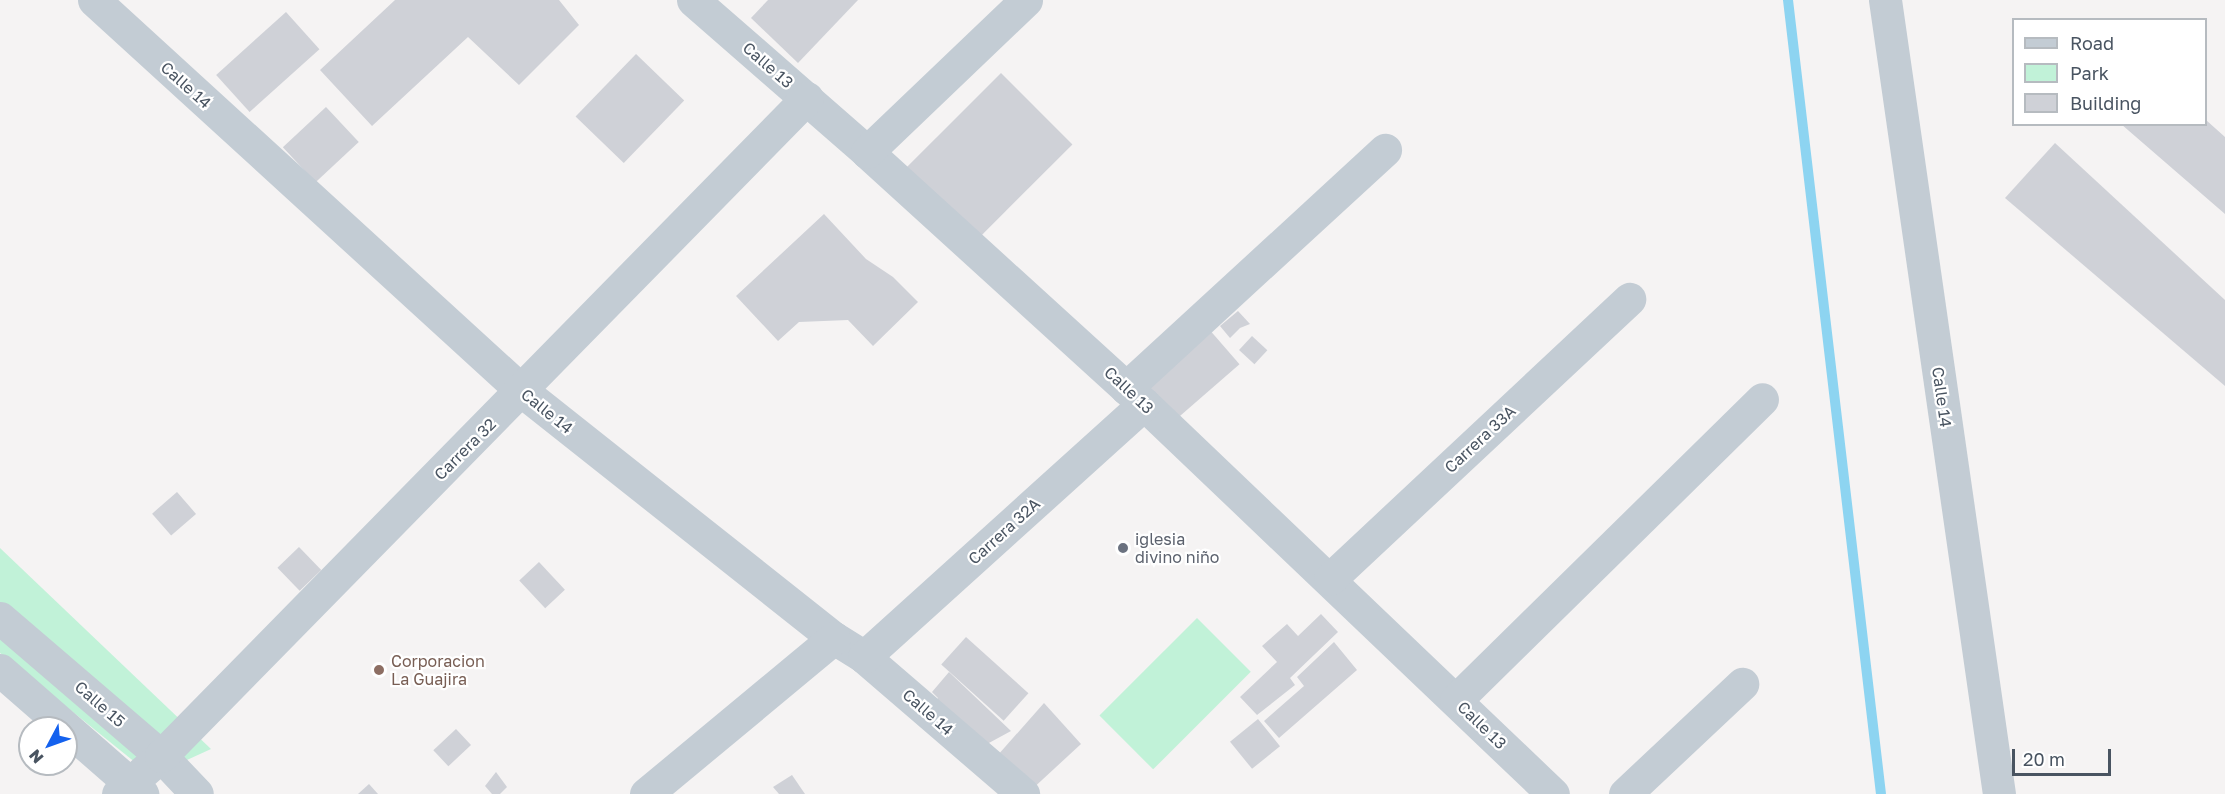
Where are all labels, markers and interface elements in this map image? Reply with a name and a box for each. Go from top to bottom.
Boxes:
legend [2012,18,2207,126]
text: Road [2070,32,2114,54]
street label: Calle 13 [739,38,797,92]
street label: Calle 14 [157,58,215,112]
text: Park [2070,62,2109,84]
text: Building [2070,92,2141,114]
street label: Calle 13 [1100,362,1158,418]
street label: Calle 14 [1928,366,1956,428]
street label: Calle 14 [517,384,577,438]
street label: Carrera 33A [1441,401,1519,477]
street label: Carrera 32 [430,414,500,484]
street label: Carrera 32A [964,494,1044,568]
place label: iglesia divino niño [1135,529,1219,567]
marker: iglesia divino niño [1116,541,1130,555]
place label: Corporacion La Guajira [391,651,485,689]
marker: Corporacion La Guajira [372,663,386,677]
street label: Calle 15 [71,677,129,731]
street label: Calle 14 [899,685,957,739]
street label: Calle 13 [1454,697,1510,753]
north arrow [18,716,78,776]
scale bar [2015,737,2114,775]
text: N [24,745,47,768]
text: 20 m [2023,748,2065,770]

